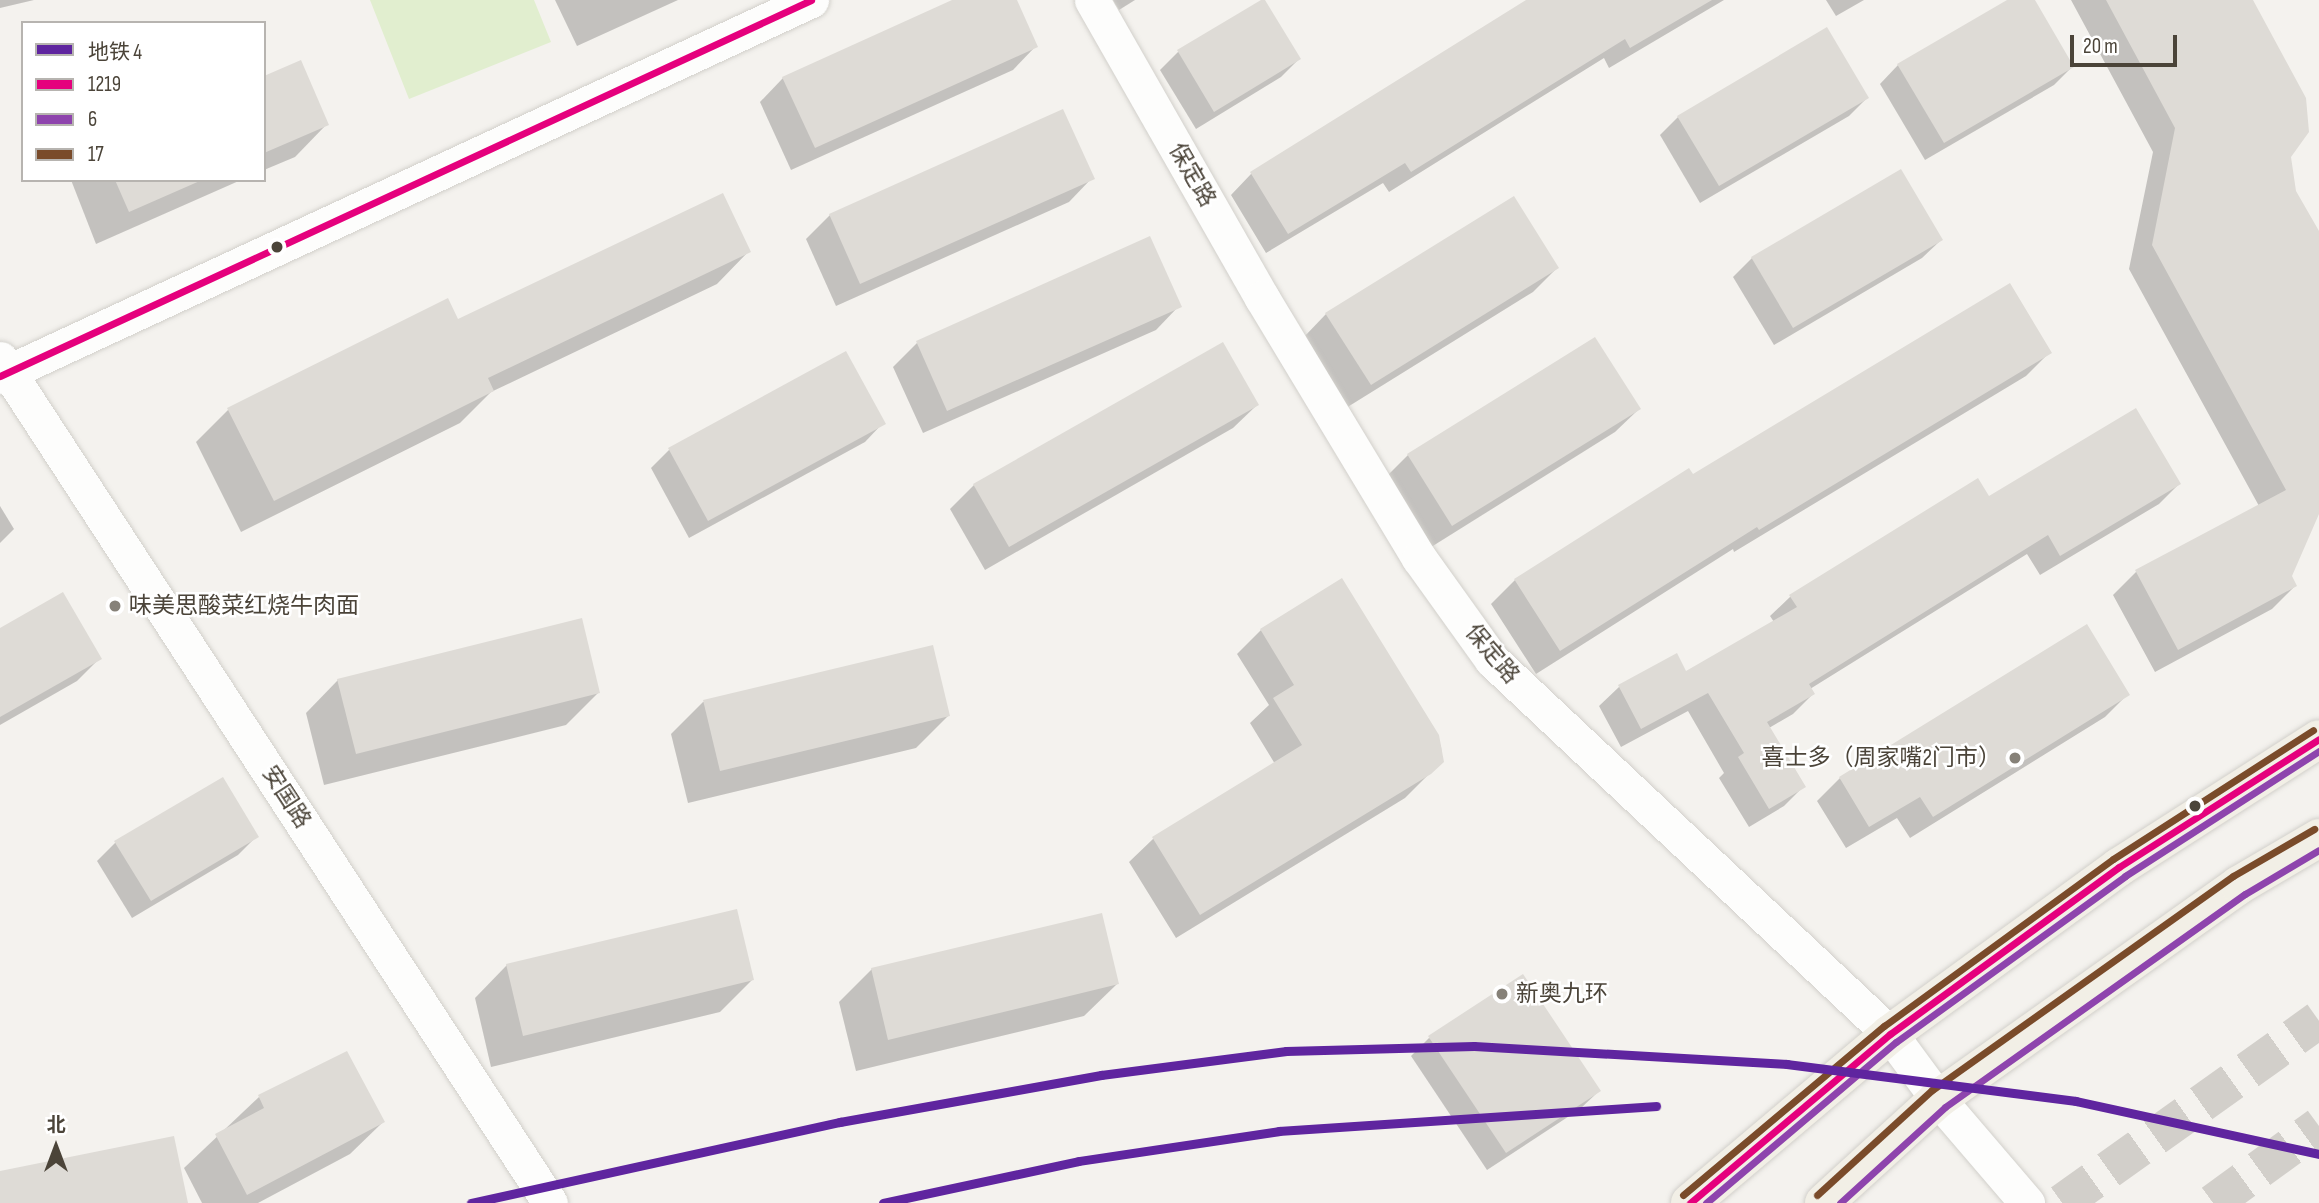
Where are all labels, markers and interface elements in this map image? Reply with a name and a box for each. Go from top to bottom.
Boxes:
legend [21,21,266,182]
scale bar [2074,21,2181,65]
text: 20 m [2083,34,2118,59]
text: 地铁 4 [88,40,142,65]
text: 1219 [88,72,121,97]
text: 6 [88,107,97,132]
street label: 保定路 [1163,138,1221,212]
text: 17 [88,142,104,167]
unlabelled marker [270,240,284,254]
place label: 味美思酸菜红烧牛肉面 [129,592,359,620]
marker: 味美思酸菜红烧牛肉面 [107,598,123,614]
street label: 保定路 [1459,619,1525,689]
place label: 喜士多（周家嘴2门市） [1762,744,2001,772]
marker: 喜士多（周家嘴2门市） [2007,750,2023,766]
street label: 安国路 [256,761,316,833]
unlabelled marker [2188,799,2202,813]
place label: 新奥九环 [1516,980,1608,1008]
marker: 新奥九环 [1494,986,1510,1002]
north arrow [21,1112,91,1182]
text: 北 [46,1114,66,1137]

